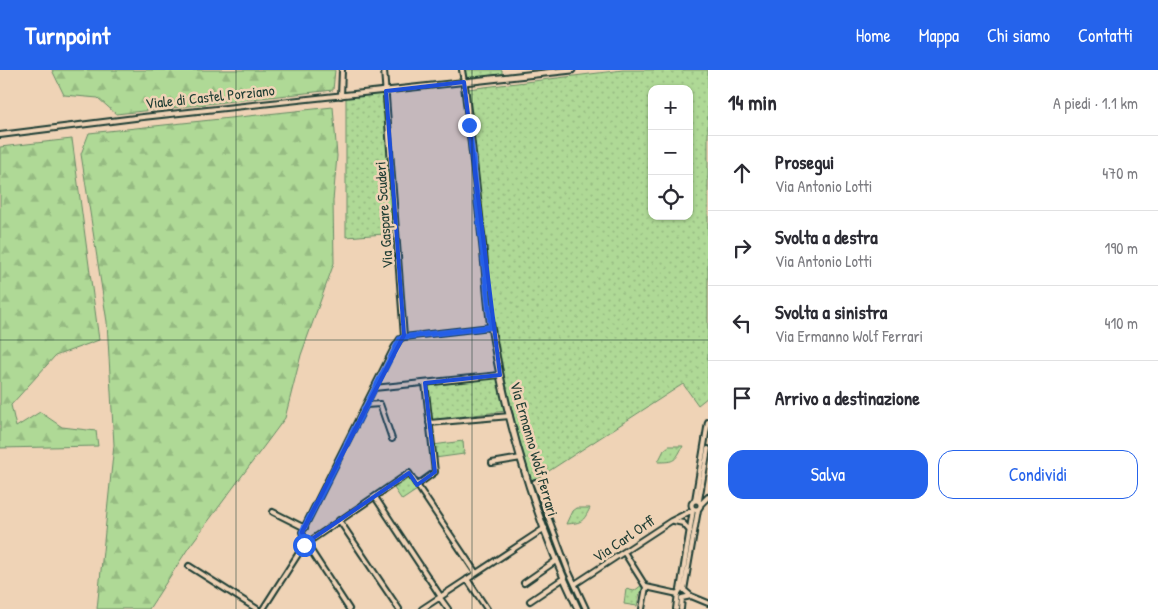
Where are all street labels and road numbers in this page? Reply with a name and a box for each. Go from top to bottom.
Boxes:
street label: Viale di Castel Porziano [144,79,276,114]
street label: Via Gaspare Scuderi [369,161,398,269]
street label: Via Ermanno Wolf Ferrari [505,379,564,519]
street label: Via Carl Orff [589,510,659,567]

